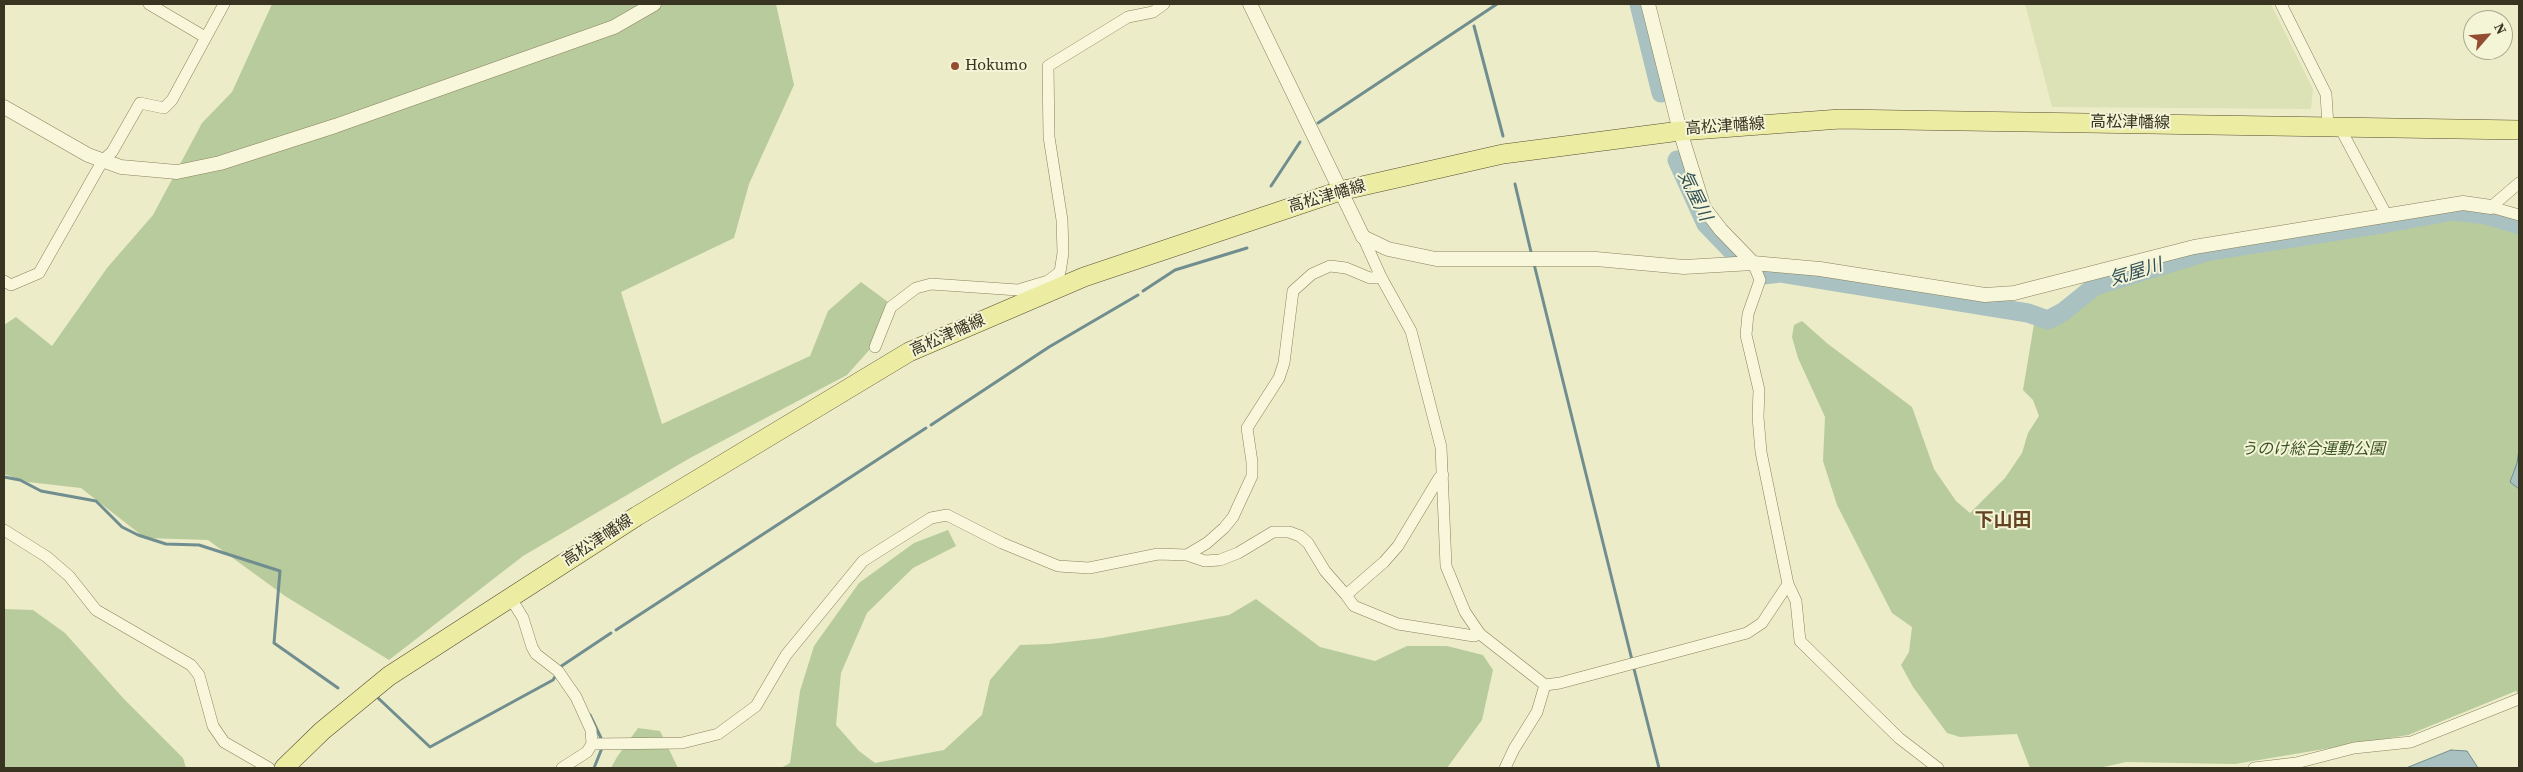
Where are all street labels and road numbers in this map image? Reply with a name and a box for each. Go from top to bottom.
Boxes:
street label: 高松津幡線 [2090,113,2170,133]
street label: 高松津幡線 [1684,115,1766,139]
street label: 高松津幡線 [1286,177,1368,217]
street label: 高松津幡線 [908,311,988,361]
street label: 高松津幡線 [559,511,637,571]

